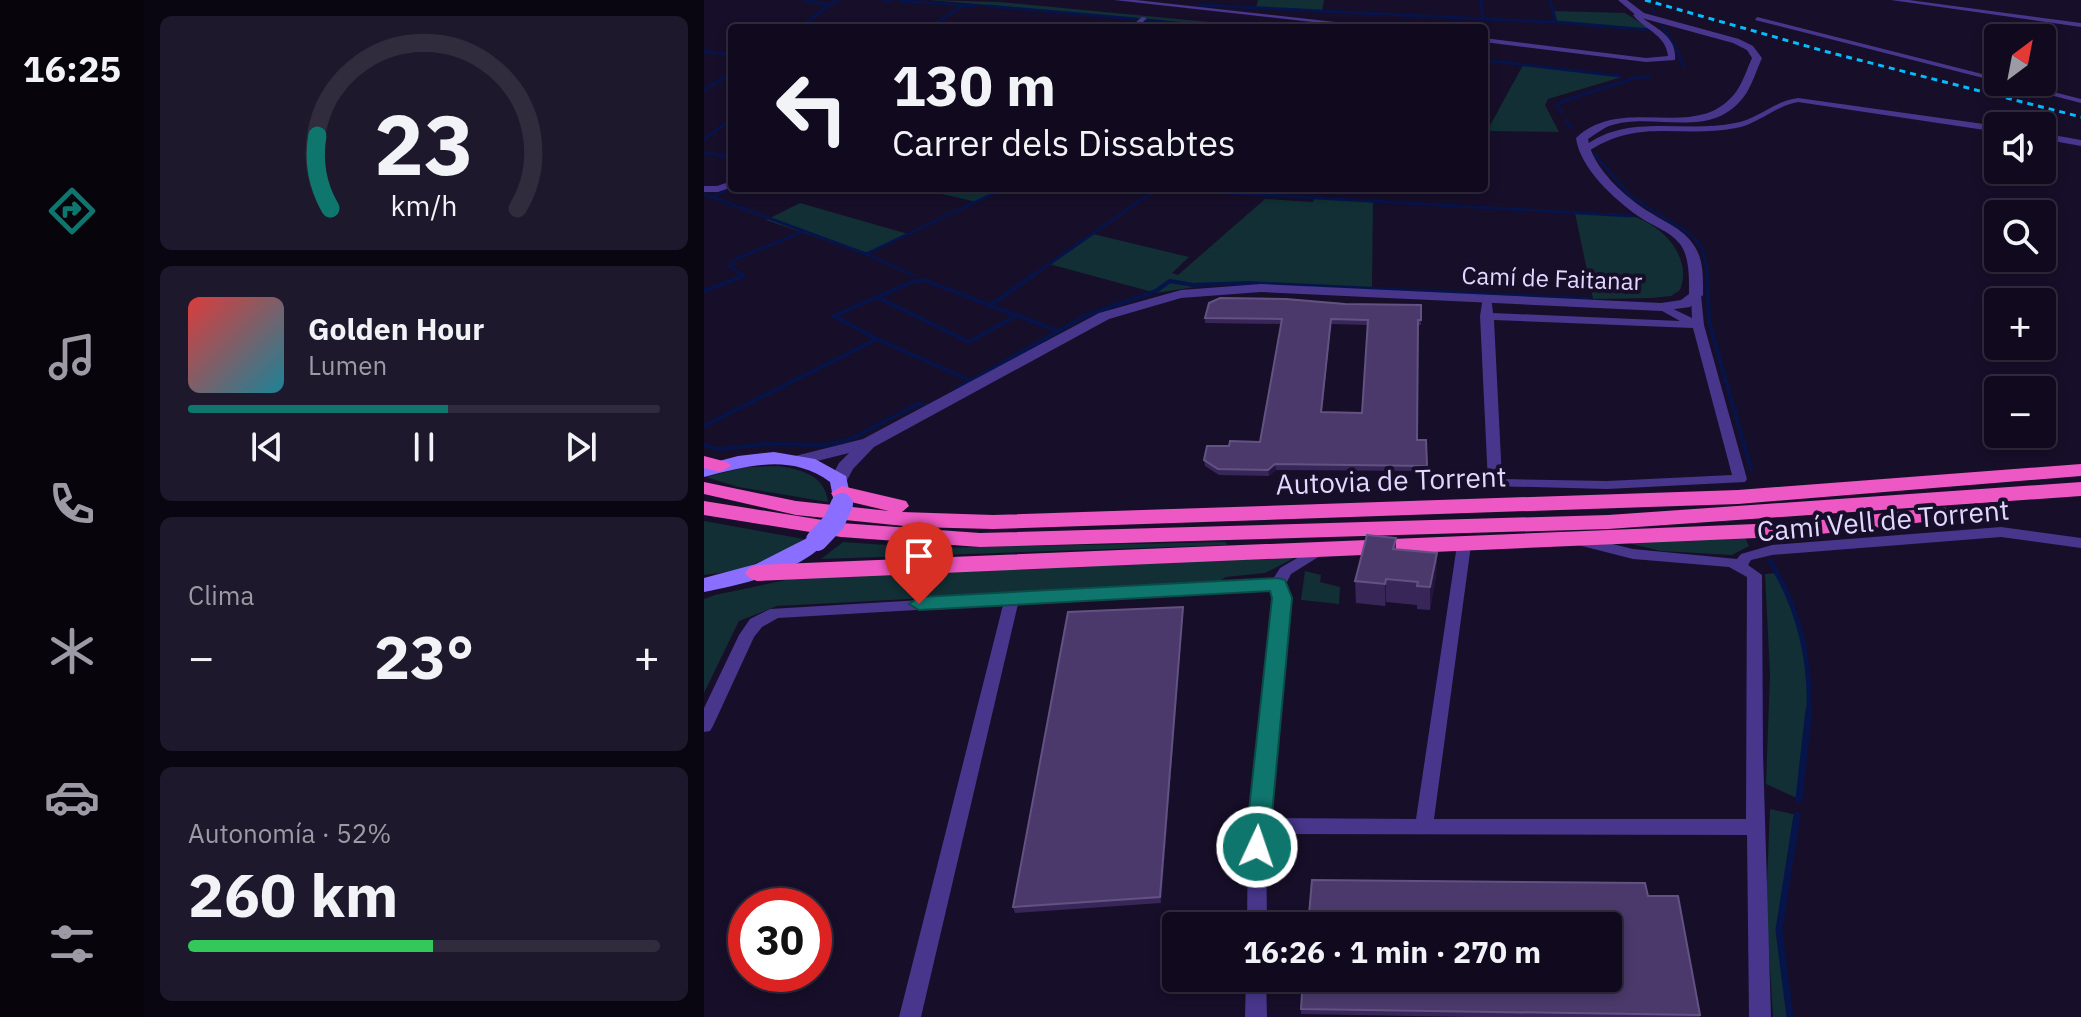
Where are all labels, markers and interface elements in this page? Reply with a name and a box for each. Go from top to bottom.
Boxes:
north arrow [1984,24,2056,96]
map controls [1984,24,2056,448]
text: 16:25 [23,45,121,92]
text: 130 m [892,49,1056,121]
icon: left [760,56,864,160]
text: 23 [374,90,474,198]
button: sound [1984,112,2056,184]
text: Carrer dels Dissabtes [892,119,1235,166]
icon: directions [44,183,100,239]
text: km/h [390,187,458,224]
button: search [1984,200,2056,272]
street label: Camí de Faitanar [1461,259,1643,297]
button: + [1984,288,2056,360]
text: Golden Hour [308,309,484,348]
icon: music [44,329,100,385]
text: Lumen [308,348,387,382]
button: − [1984,376,2056,448]
icon: previous [245,425,289,469]
icon: pause [402,425,446,469]
icon: next [559,425,603,469]
street label: Autovia de Torrent [1275,457,1507,503]
icon: phone [44,476,100,532]
street label: Camí Vell de Torrent [1755,491,2011,549]
pin [885,522,953,604]
icon: arrive [897,534,941,578]
text: Clima [188,578,254,612]
text: 23° [374,617,474,696]
icon: climate [44,623,100,679]
text: − [188,628,214,685]
text: + [634,628,660,685]
icon: car [44,769,100,825]
position arrow [1215,805,1299,889]
text: Autonomía · 52% [188,816,391,850]
text: 260 km [188,855,398,934]
speed limit sign: 30 [728,888,832,992]
icon: filters [44,916,100,972]
text: 16:26 · 1 min · 270 m [1243,932,1541,971]

